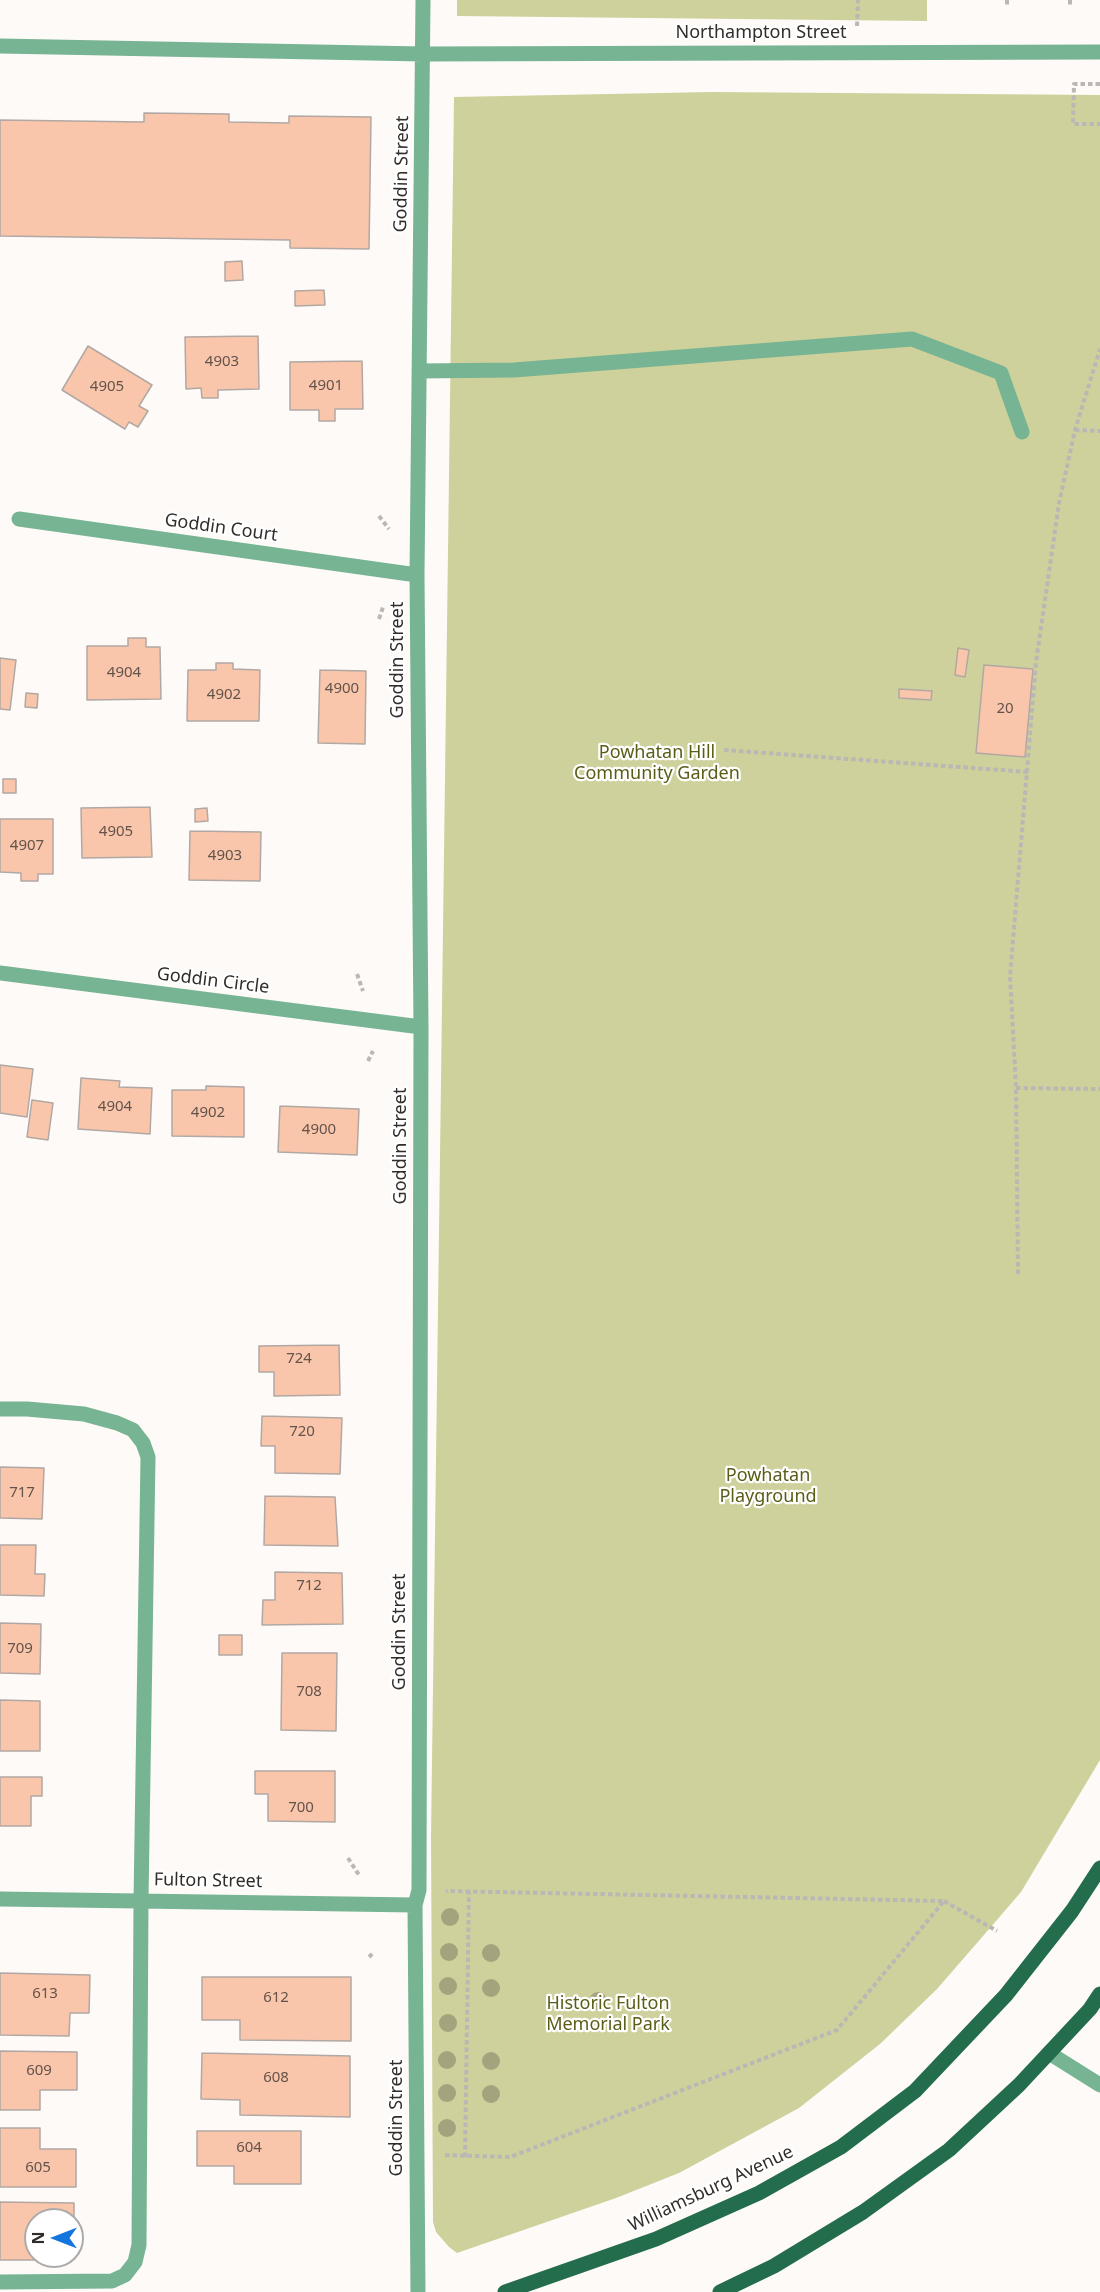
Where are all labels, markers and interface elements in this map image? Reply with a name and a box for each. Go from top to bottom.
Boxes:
street label: Northampton Street [675,22,847,44]
street label: Goddin Street [390,115,414,233]
house number: 4903 [205,353,239,371]
house number: 4901 [309,377,343,395]
house number: 4905 [90,378,124,396]
street label: Goddin Court [163,509,279,547]
street label: Goddin Street [387,602,409,718]
house number: 4904 [107,664,141,682]
house number: 4900 [325,680,359,698]
house number: 4902 [207,686,241,704]
house number: 20 [996,700,1014,718]
park label: Powhatan Hill Community Garden [574,742,740,784]
house number: 4905 [99,823,133,841]
house number: 4907 [10,837,44,855]
house number: 4903 [208,847,242,865]
street label: Goddin Circle [156,963,270,999]
street label: Goddin Street [390,1088,412,1204]
house number: 4904 [98,1098,132,1116]
house number: 4902 [191,1104,225,1122]
house number: 4900 [302,1121,336,1139]
house number: 724 [286,1350,312,1368]
house number: 720 [289,1423,315,1441]
park label: Powhatan Playground [719,1465,817,1508]
house number: 717 [9,1484,35,1502]
street label: Goddin Street [389,1574,411,1690]
house number: 712 [296,1577,322,1595]
house number: 709 [7,1640,33,1658]
house number: 708 [296,1683,322,1701]
house number: 700 [288,1799,314,1817]
street label: Fulton Street [154,1869,262,1893]
house number: 613 [32,1985,58,2003]
house number: 612 [263,1989,289,2007]
park label: Historic Fulton Memorial Park [546,1993,670,2036]
street label: Goddin Street [386,2060,408,2176]
house number: 609 [26,2062,52,2080]
house number: 608 [263,2069,289,2087]
house number: 604 [236,2139,262,2157]
street label: Williamsburg Avenue [625,2141,797,2237]
house number: 605 [25,2159,51,2177]
north arrow [24,2208,84,2268]
text: N [27,2232,49,2245]

